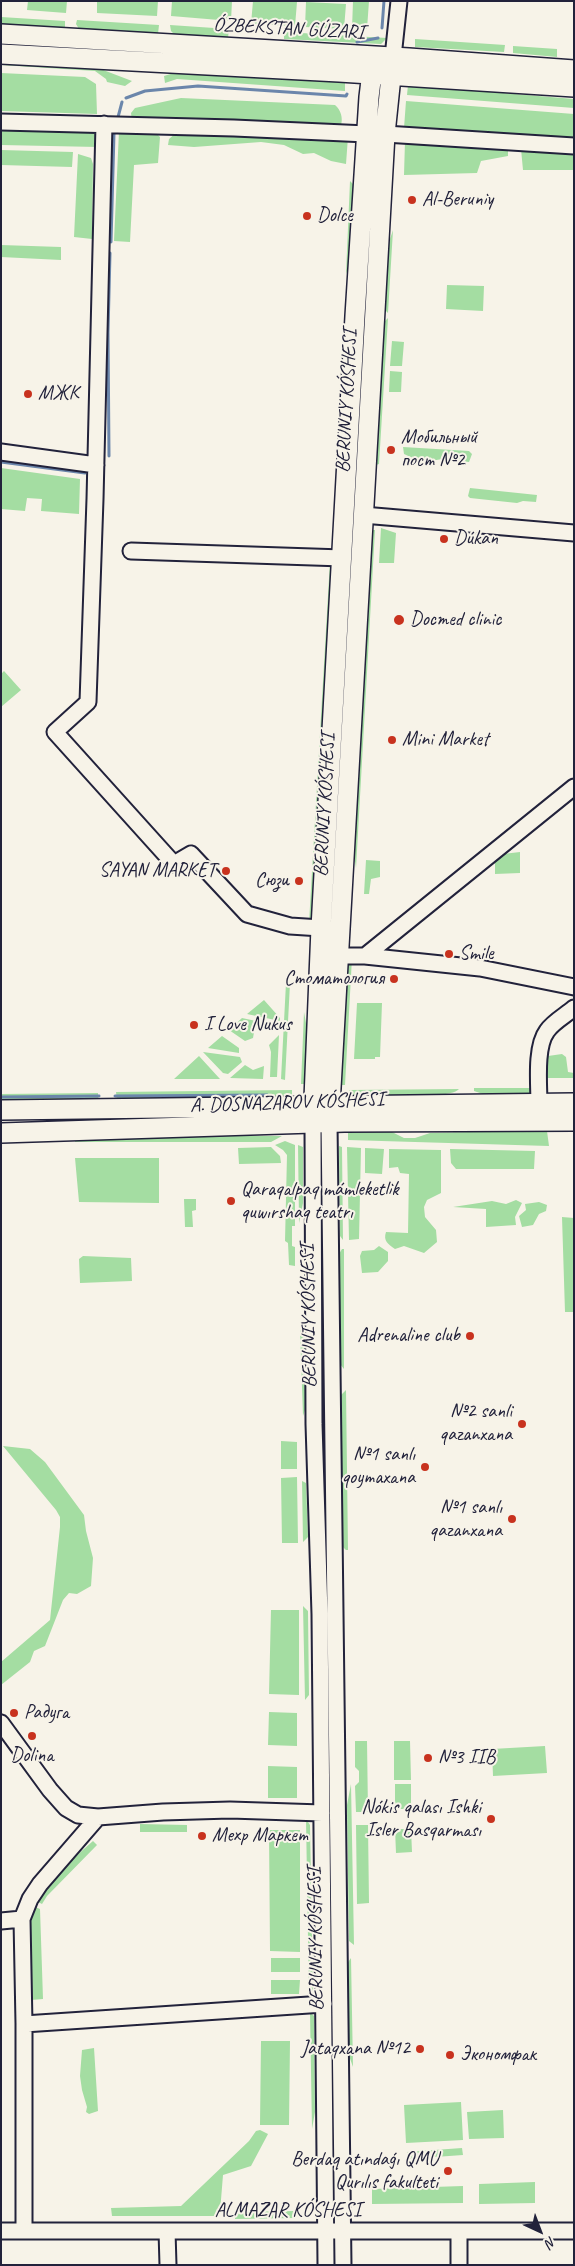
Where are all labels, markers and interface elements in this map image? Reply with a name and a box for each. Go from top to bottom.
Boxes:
street label: ÓZBEKSTAN GÚZARI [213,13,365,45]
place label: Al-Beruniy [422,188,493,212]
marker: Al-Beruniy [406,194,418,206]
place label: Dolce [317,204,353,228]
marker: Dolce [301,210,313,222]
street label: BERUNIY KÓSHESI [331,329,363,473]
place label: МЖК [38,382,79,406]
marker: МЖК [22,388,34,400]
place label: Мобильный пост №2 [401,426,477,473]
marker: Мобильный пост №2 [385,444,397,456]
place label: Dúkan [454,527,498,551]
marker: Dúkan [438,533,450,545]
place label: Docmed clinic [410,608,501,632]
marker: Docmed clinic [392,613,406,627]
place label: Mini Market [402,728,489,752]
street label: BERUNIY KÓSHESI [309,733,341,877]
marker: Mini Market [386,734,398,746]
place label: SAYAN MARKET [99,859,216,883]
marker: SAYAN MARKET [220,865,232,877]
place label: Сюзи [255,869,289,893]
marker: Сюзи [293,875,305,887]
place label: Smile [459,942,494,966]
marker: Smile [443,948,455,960]
place label: Стоматология [284,967,384,991]
marker: Стоматология [388,973,400,985]
place label: I Love Nukus [204,1013,292,1037]
marker: I Love Nukus [188,1019,200,1031]
street label: A. DOSNAZAROV KÓSHESI [190,1088,384,1118]
place label: Qaraqalpaq mámleketlik quwırshaq teatrı [241,1178,399,1225]
marker: Qaraqalpaq mámleketlik quwırshaq teatrı [225,1195,237,1207]
street label: BERUNIY KÓSHESI [296,1244,322,1388]
place label: Adrenaline club [357,1324,460,1348]
marker: Adrenaline club [464,1330,476,1342]
place label: №2 sanli qazanxana [440,1400,512,1447]
marker: №2 sanli qazanxana [516,1418,528,1430]
place label: №1 sanlı qoymaxana [342,1443,415,1490]
marker: №1 sanlı qoymaxana [419,1461,431,1473]
place label: №1 sanlı qazanxana [430,1496,502,1543]
marker: №1 sanlı qazanxana [506,1513,518,1525]
place label: Радуга [24,1701,69,1725]
marker: Радуга [8,1707,20,1719]
marker: Dolina [26,1730,38,1742]
place label: Dolina [10,1744,54,1768]
place label: №3 IIB [438,1746,495,1770]
marker: №3 IIB [422,1752,434,1764]
place label: Nókis qalası Ishki Isler Basqarması [361,1796,481,1843]
marker: Nókis qalası Ishki Isler Basqarması [485,1813,497,1825]
place label: Мехр Маркет [212,1824,308,1848]
marker: Мехр Маркет [196,1830,208,1842]
street label: BERUNIY KÓSHESI [303,1867,329,2011]
place label: Jataqxana №12 [301,2037,410,2061]
marker: Jataqxana №12 [414,2043,426,2055]
place label: Экономфак [460,2043,536,2067]
marker: Экономфак [444,2049,456,2061]
place label: Berdaq atındaǵı QMU Qurılıs fakulteti [291,2148,438,2195]
marker: Berdaq atındaǵı QMU Qurılıs fakulteti [442,2165,454,2177]
street label: ALMAZAR KÓSHESI [215,2199,361,2223]
north arrow [515,2206,565,2256]
text: N [542,2233,560,2252]

